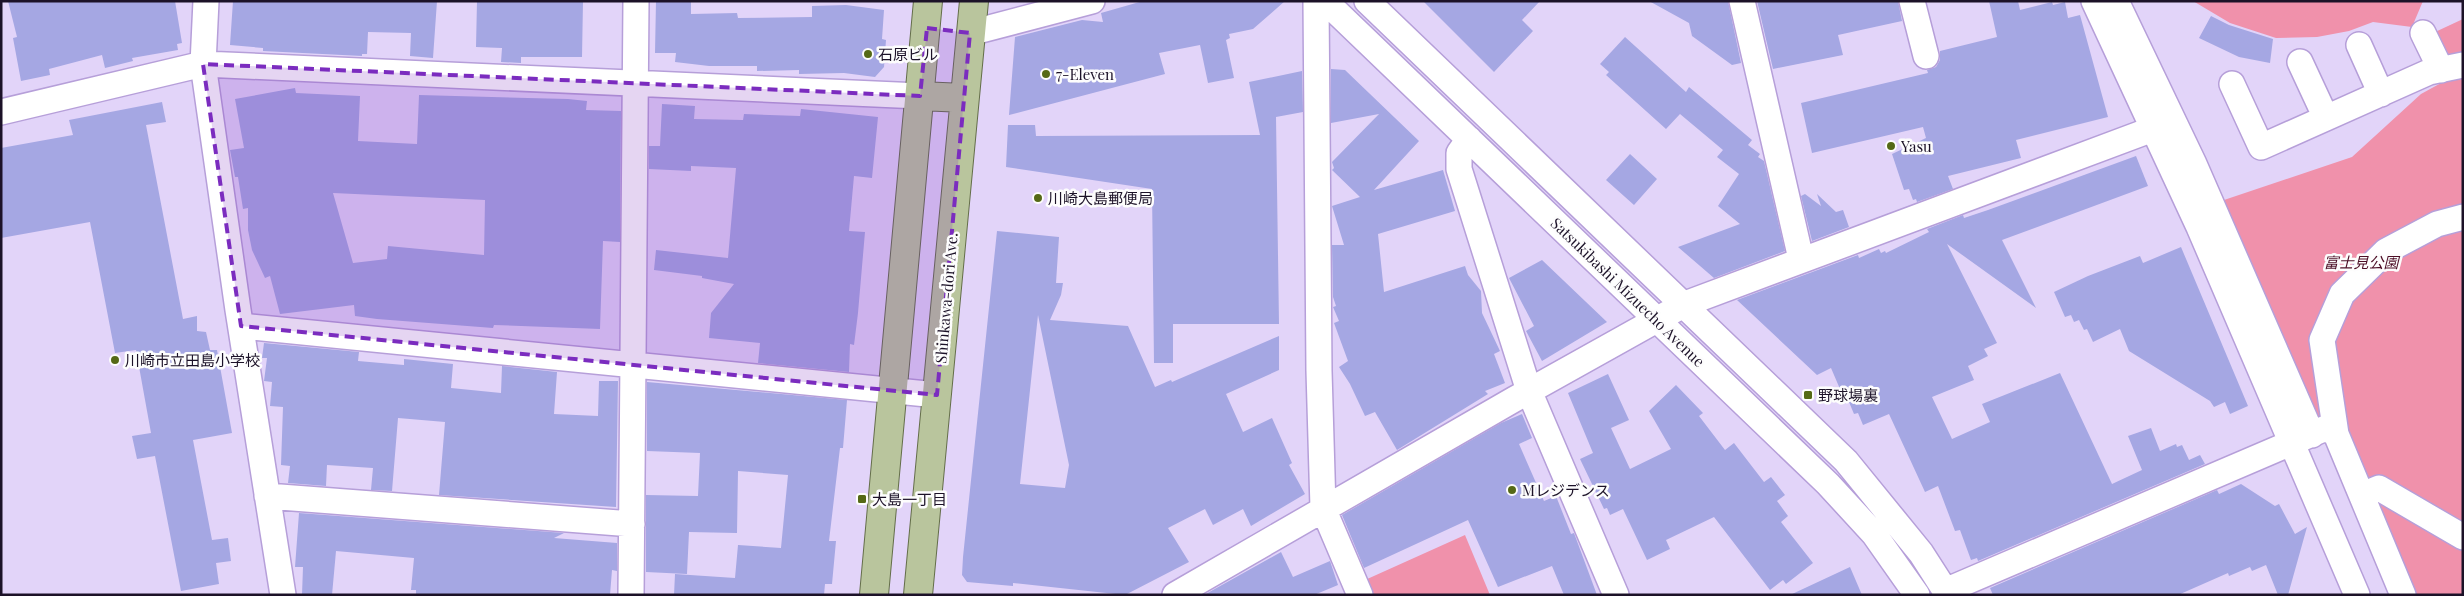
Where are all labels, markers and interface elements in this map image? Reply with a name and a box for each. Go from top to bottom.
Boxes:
place label: 石原ビル [878,44,938,64]
marker: 石原ビル [862,48,874,60]
place label: 7-Eleven [1056,64,1114,84]
marker: 7-Eleven [1040,68,1052,80]
place label: Yasu [1900,136,1932,156]
marker: Yasu [1885,140,1897,152]
place label: 川崎大島郵便局 [1048,188,1153,208]
marker: 川崎大島郵便局 [1032,192,1044,204]
street label: Satsukibashi Mizuecho Avenue [1547,213,1709,371]
street label: Shinkawa-dōri Ave. [930,232,962,364]
park label: 富士見公園 [2323,252,2400,272]
place label: 川崎市立田島小学校 [125,350,260,370]
marker: 川崎市立田島小学校 [109,354,121,366]
place label: 野球場裏 [1818,385,1878,405]
marker: 野球場裏 [1802,389,1814,401]
place label: Mレジデンス [1522,480,1610,500]
marker: Mレジデンス [1506,484,1518,496]
place label: 大島一丁目 [872,489,947,509]
marker: 大島一丁目 [856,493,868,505]

